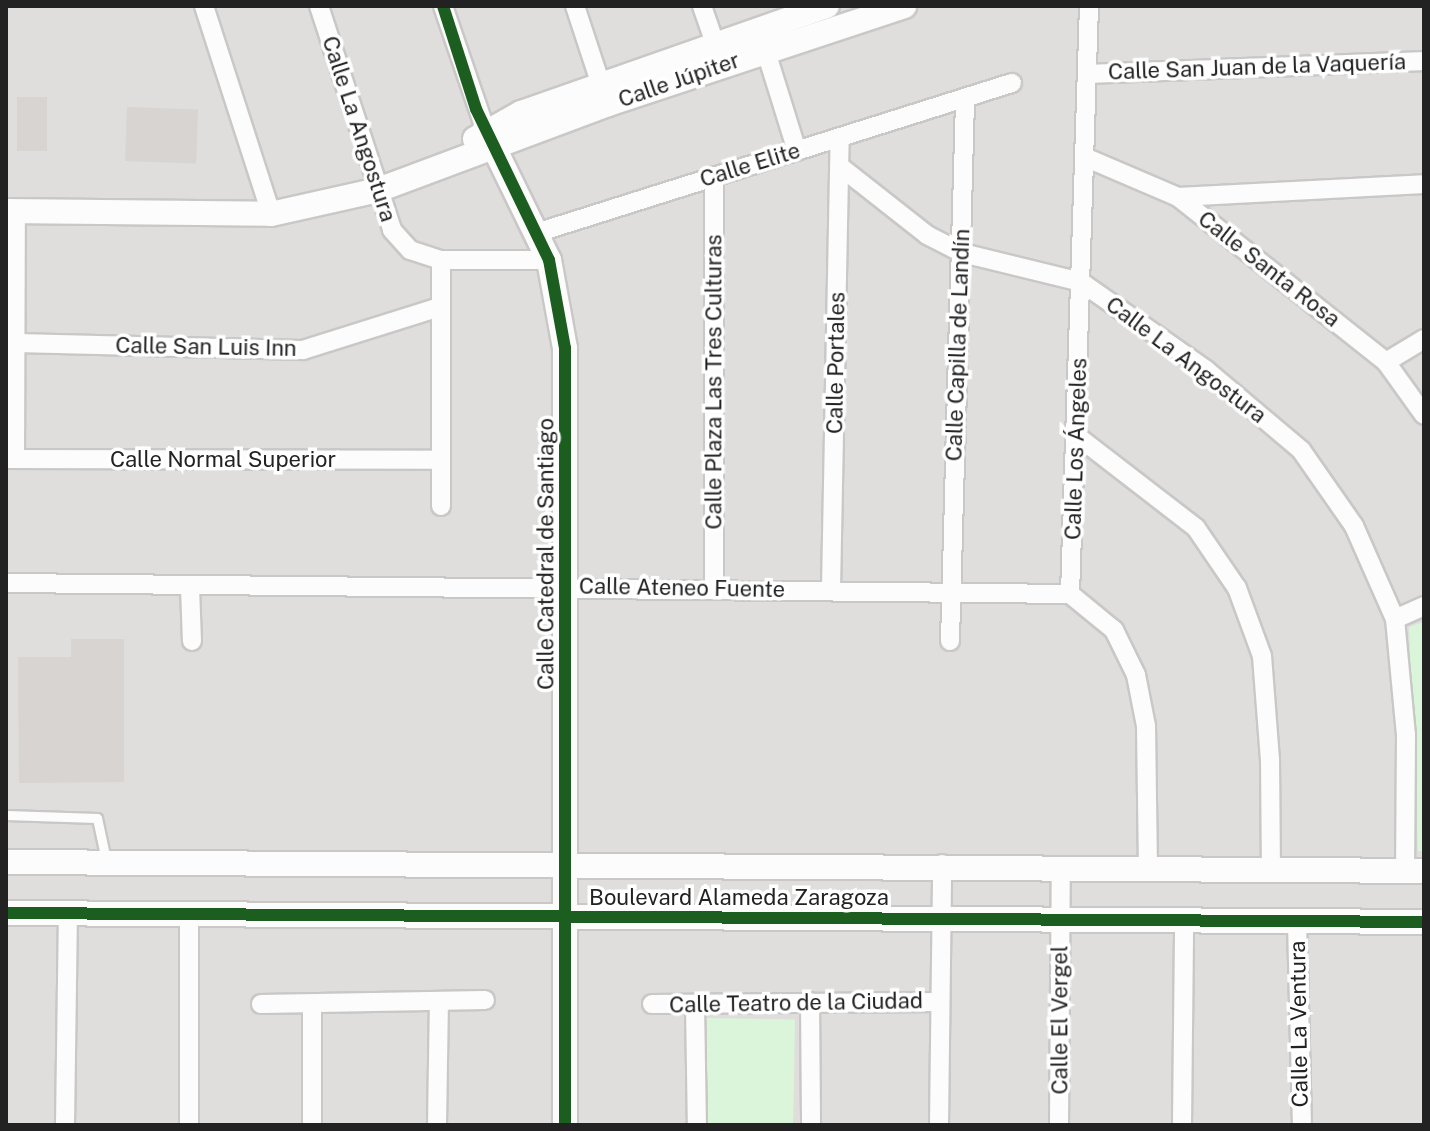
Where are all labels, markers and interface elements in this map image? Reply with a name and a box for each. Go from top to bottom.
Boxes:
street label: Calle La Angostura [316,33,402,225]
street label: Calle Júpiter [615,47,743,113]
street label: Calle San Juan de la Vaquería [1107,49,1407,85]
street label: Calle Elite [697,137,803,193]
street label: Calle Santa Rosa [1193,205,1345,333]
street label: Calle Capilla de Landín [941,228,975,462]
street label: Calle Plaza Las Tres Culturas [701,234,727,530]
street label: Calle La Angostura [1101,291,1271,429]
street label: Calle Portales [822,292,850,434]
street label: Calle San Luis Inn [115,332,297,362]
street label: Calle Los Ángeles [1060,357,1092,541]
street label: Calle Catedral de Santiago [533,418,559,690]
street label: Calle Normal Superior [110,447,336,473]
street label: Calle Ateneo Fuente [579,573,785,603]
street label: Boulevard Alameda Zaragoza [589,885,889,911]
street label: Calle La Ventura [1284,940,1314,1108]
street label: Calle El Vergel [1047,945,1073,1095]
street label: Calle Teatro de la Ciudad [669,988,923,1018]

